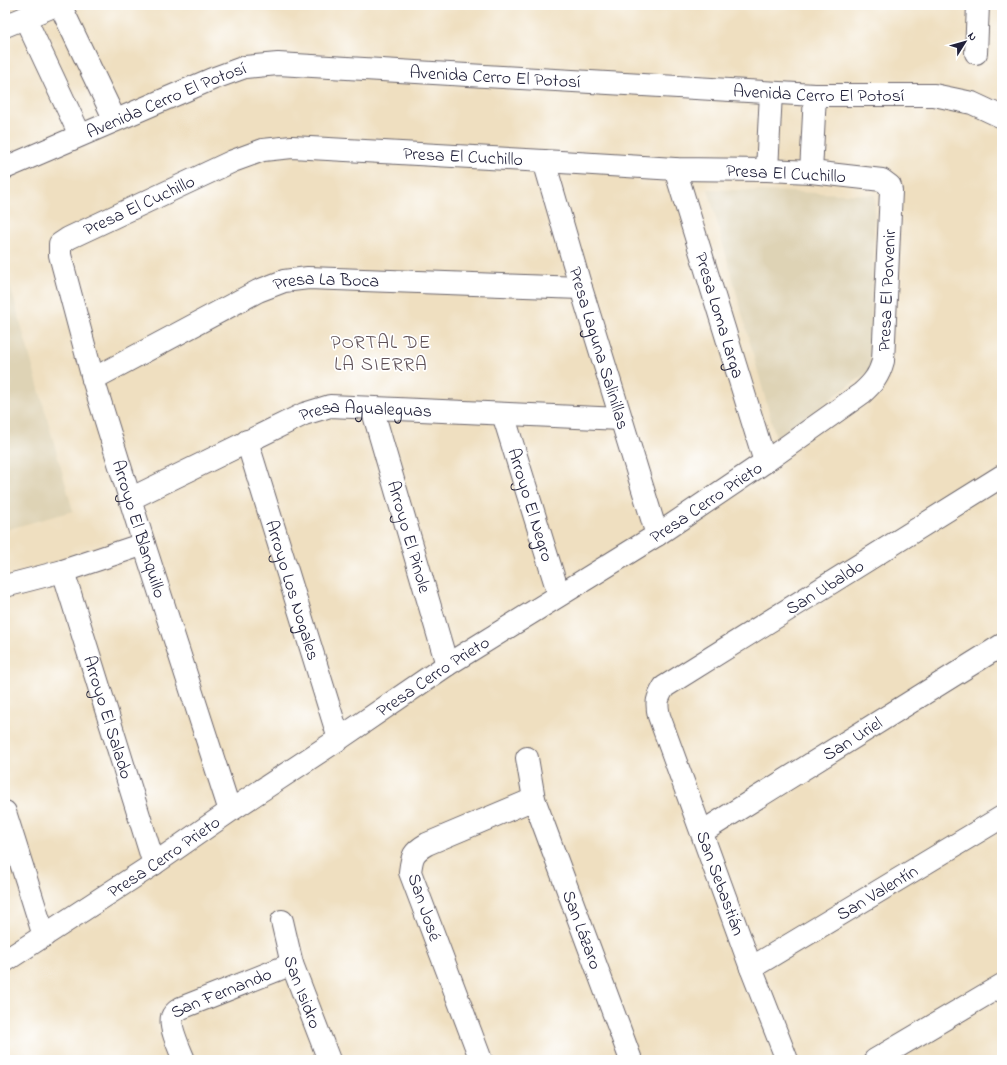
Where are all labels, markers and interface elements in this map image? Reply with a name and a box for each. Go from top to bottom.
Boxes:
north arrow [945,22,985,62]
text: N [964,29,981,44]
street label: Avenida Cerro El Potosí [83,57,250,146]
street label: Avenida Cerro El Potosí [409,61,581,96]
street label: Avenida Cerro El Potosí [732,79,904,110]
street label: Presa El Cuchillo [402,142,524,174]
street label: Presa El Cuchillo [725,159,847,191]
street label: Presa El Cuchillo [80,170,200,244]
street label: Presa El Porvenir [872,228,904,352]
street label: Presa Loma Larga [686,250,750,382]
street label: Presa Laguna Salinillas [561,264,635,433]
street label: Presa La Boca [270,267,380,299]
district label: PORTAL DE LA SIERRA [331,330,431,379]
street label: Presa Agualeguas [296,395,433,430]
street label: Arroyo El Negro [499,445,559,565]
street label: Presa Cerro Prieto [646,456,769,551]
street label: Arroyo El Blanquillo [104,457,172,602]
street label: Arroyo El Pinole [379,478,437,597]
street label: Arroyo Los Nogales [257,517,325,664]
street label: San Ubaldo [782,554,870,623]
street label: Presa Cerro Prieto [372,631,495,725]
street label: Arroyo El Salado [75,653,138,783]
street label: San Uriel [818,712,888,769]
street label: Presa Cerro Prieto [103,810,226,906]
street label: San Sebastián [688,828,750,940]
street label: San Valentín [832,859,924,929]
street label: San José [399,870,447,946]
street label: San Lázaro [554,887,607,974]
street label: San Isidro [275,953,327,1033]
street label: San Fernando [166,962,276,1026]

